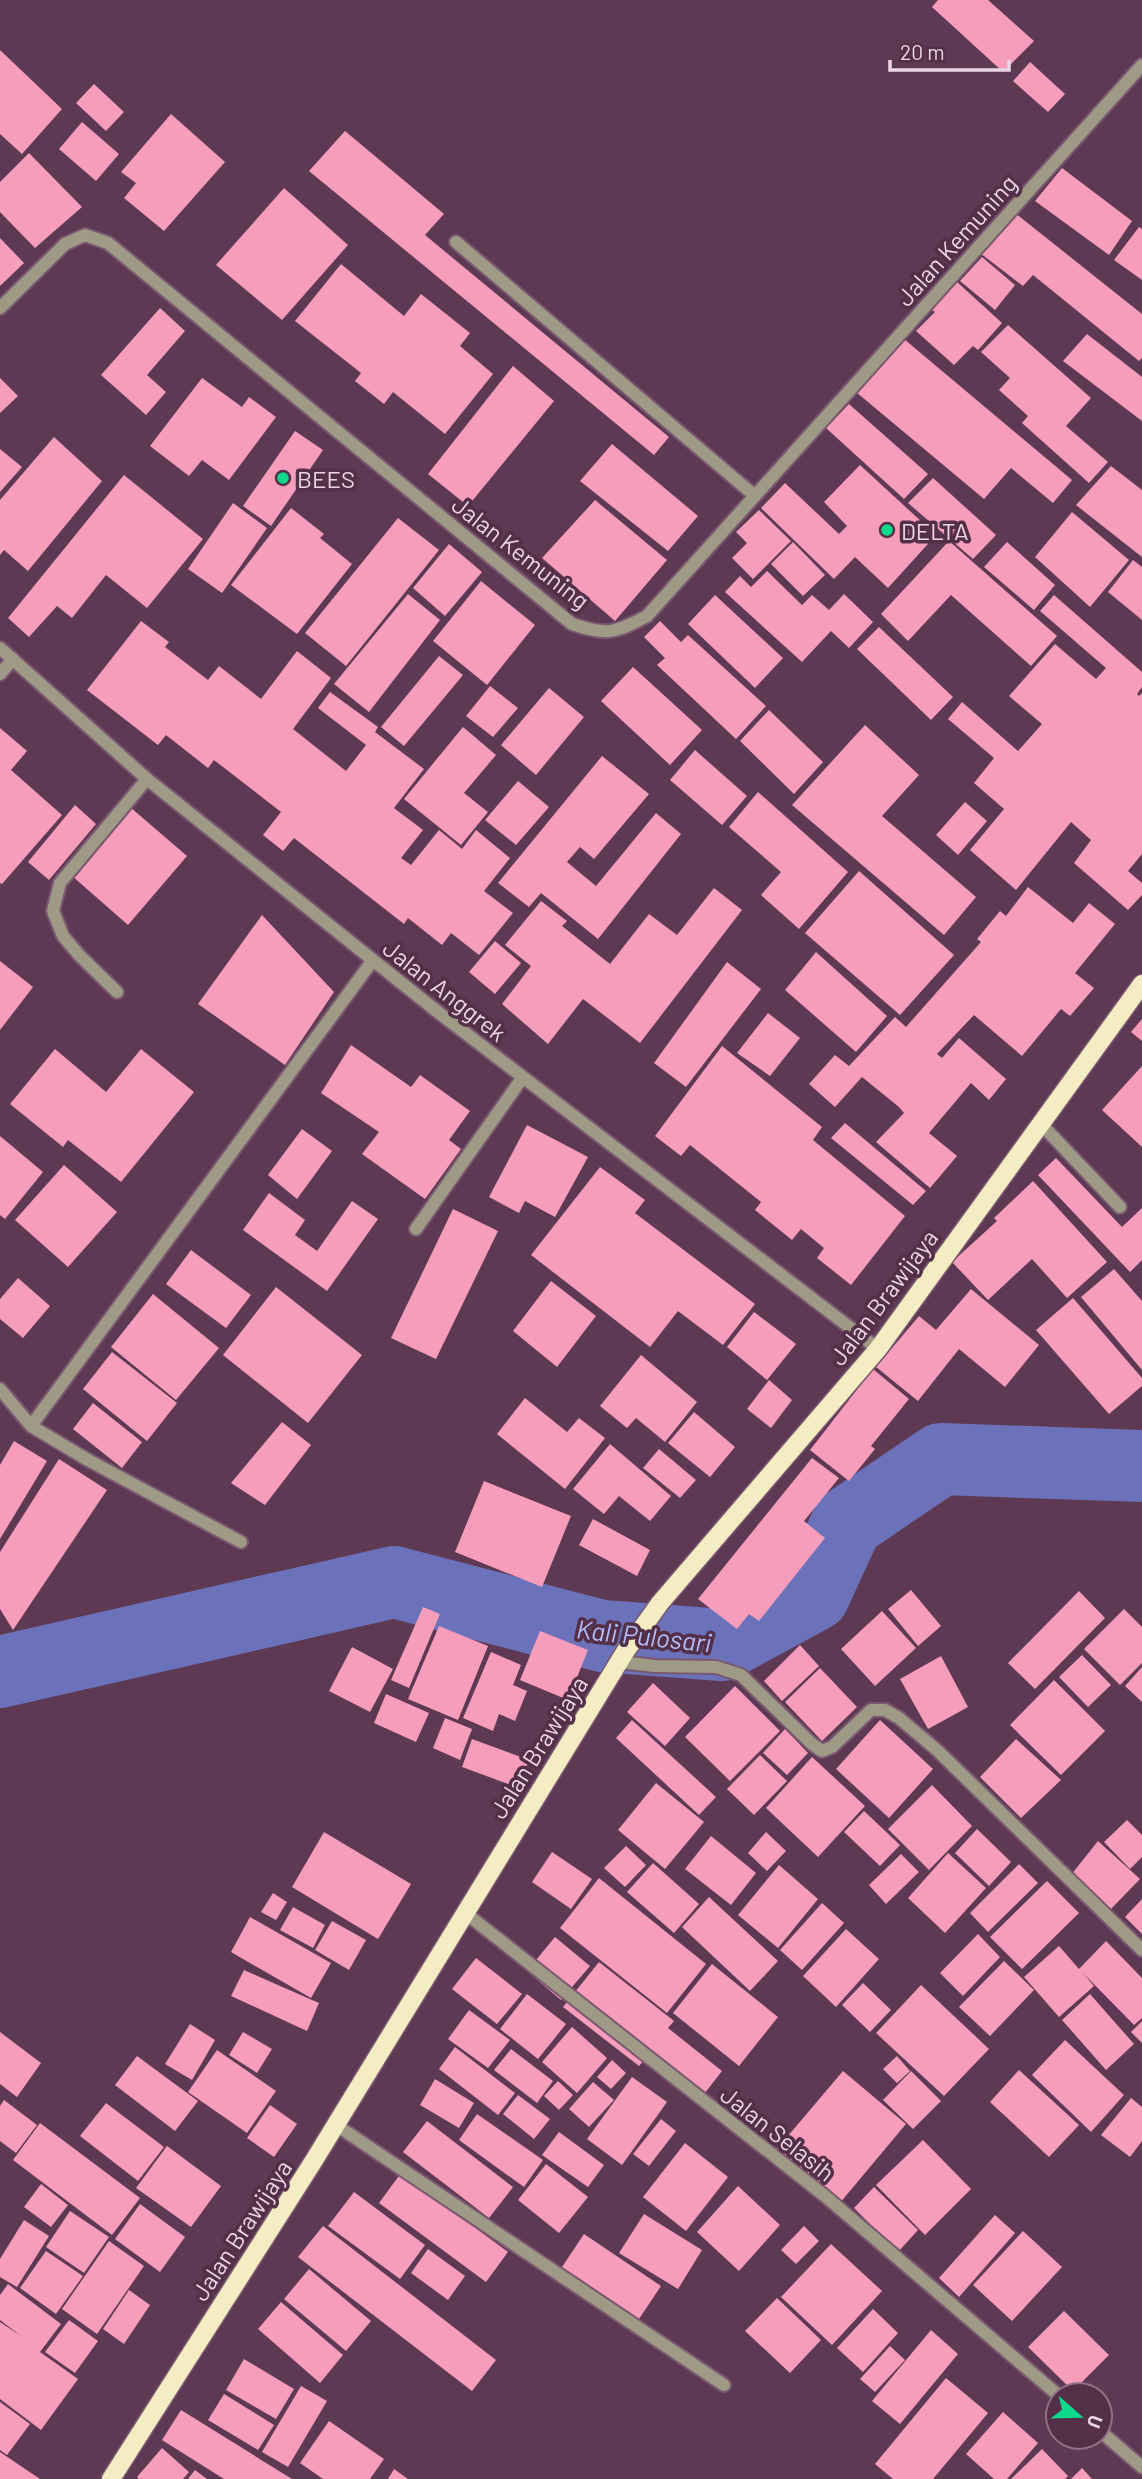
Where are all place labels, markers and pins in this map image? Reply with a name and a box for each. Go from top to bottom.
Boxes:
place label: BEES [297,464,355,493]
marker: BEES [275,470,291,486]
place label: DELTA [901,516,969,545]
marker: DELTA [879,522,895,538]

